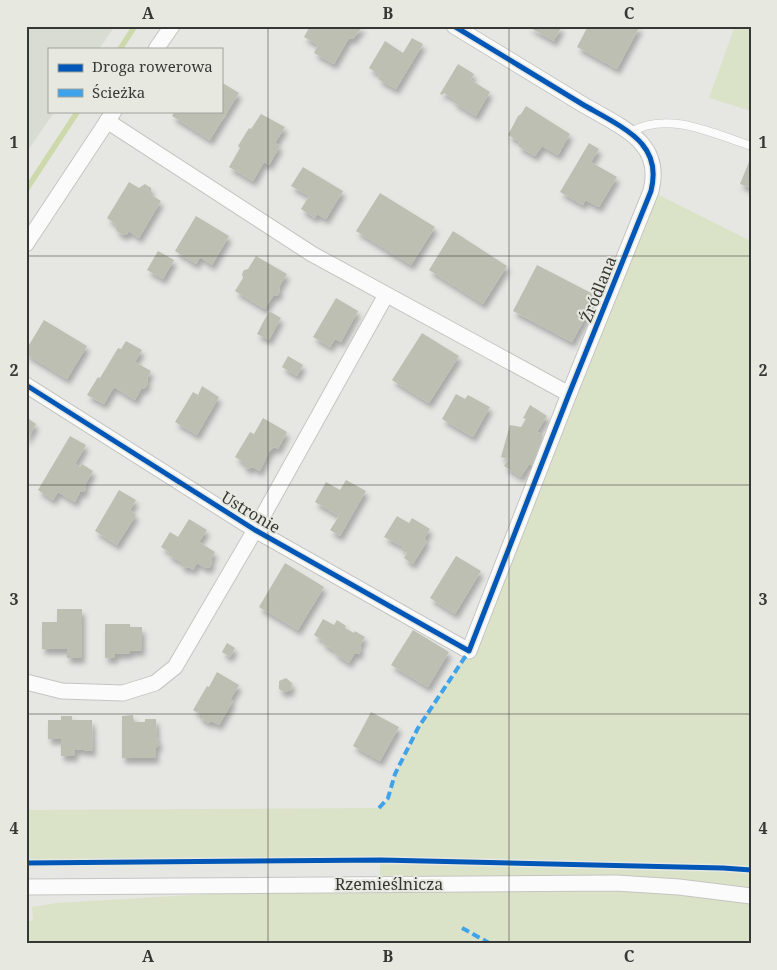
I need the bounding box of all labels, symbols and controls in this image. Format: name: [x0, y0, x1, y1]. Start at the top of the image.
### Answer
text: A: [142, 2, 155, 24]
text: B: [383, 2, 394, 24]
text: C: [624, 2, 635, 24]
legend: [48, 48, 222, 112]
text: Droga rowerowa: [92, 56, 213, 76]
text: Ścieżka: [92, 82, 145, 102]
text: 1: [9, 131, 19, 153]
text: 1: [758, 131, 768, 153]
street label: Źródlana: [575, 253, 621, 325]
text: 2: [9, 359, 19, 381]
text: 2: [758, 359, 768, 381]
street label: Ustronie: [217, 486, 285, 538]
text: 3: [9, 588, 19, 610]
text: 3: [758, 588, 768, 610]
text: 4: [9, 817, 19, 839]
text: 4: [758, 817, 768, 839]
street label: Rzemieślnicza: [335, 873, 443, 895]
text: A: [142, 945, 155, 967]
text: B: [383, 945, 394, 967]
text: C: [624, 945, 635, 967]

